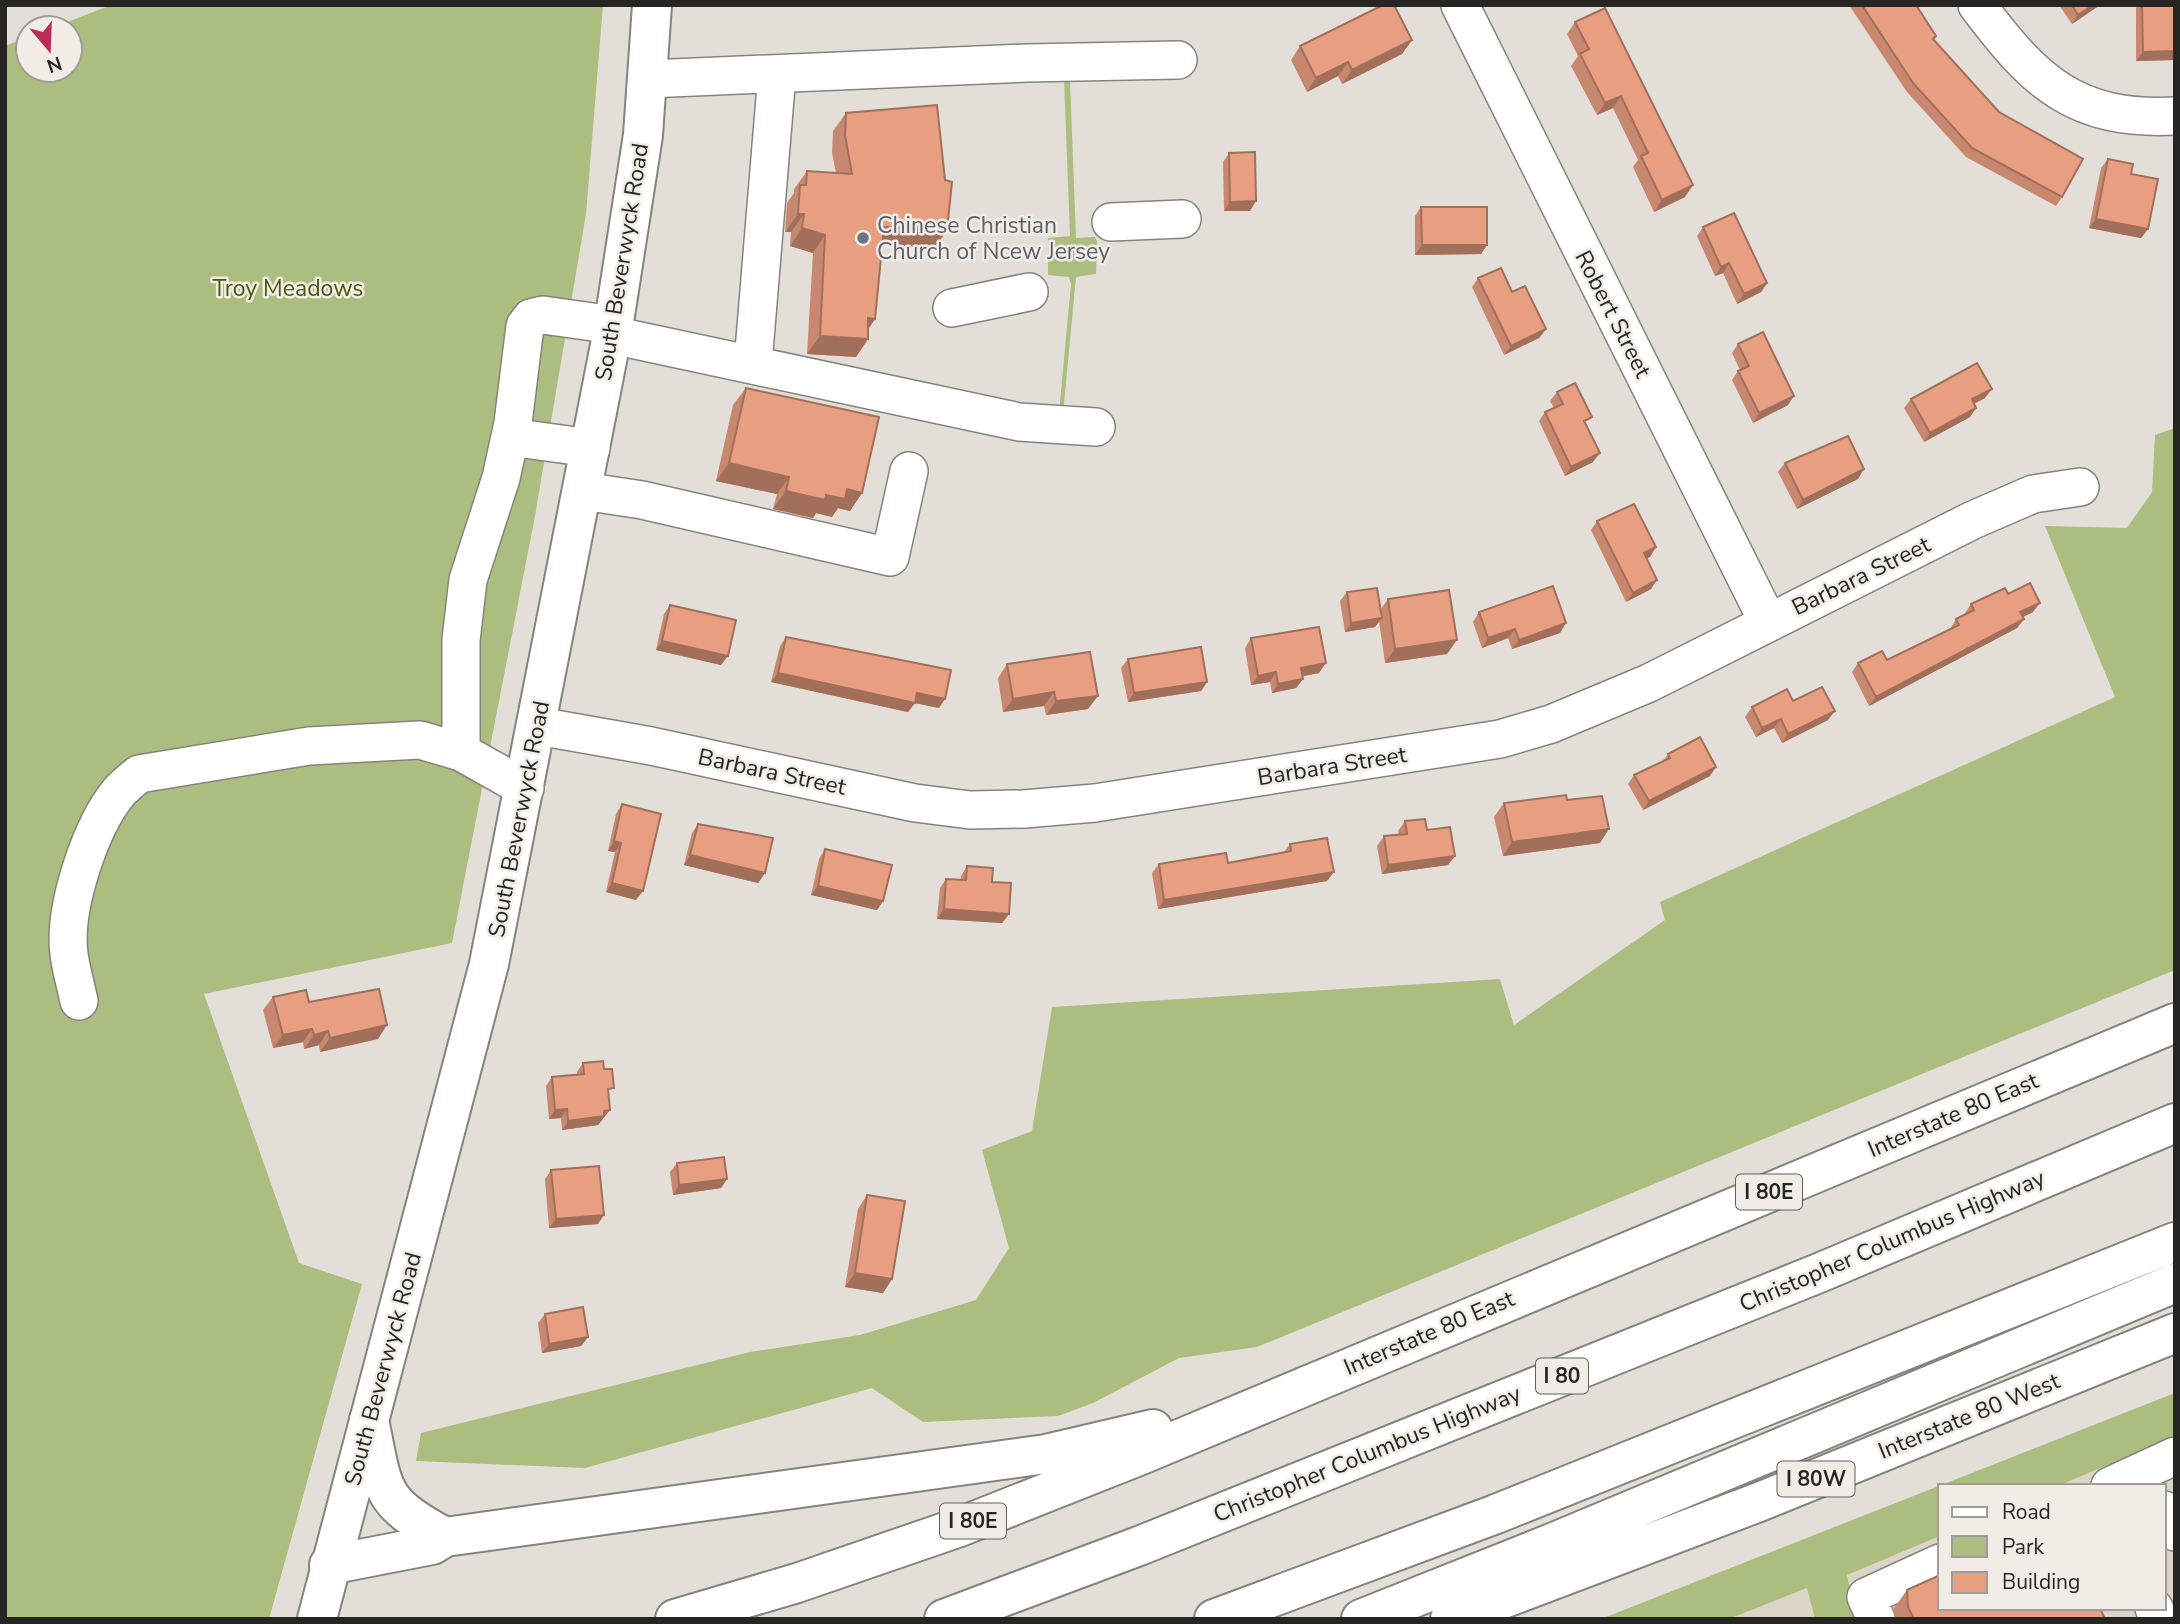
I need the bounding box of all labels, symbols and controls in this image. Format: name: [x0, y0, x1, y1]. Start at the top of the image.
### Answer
north arrow: [14, 14, 84, 84]
text: N: [43, 50, 65, 79]
street label: South Beverwyck Road: [588, 141, 656, 383]
place label: Chinese Christian Church of Ncew Jersey: [877, 210, 1110, 267]
marker: Chinese Christian Church of Ncew Jersey: [855, 230, 871, 246]
street label: Robert Street: [1568, 245, 1659, 384]
park label: Troy Meadows: [213, 273, 363, 304]
street label: Barbara Street: [1787, 529, 1936, 623]
street label: South Beverwyck Road: [481, 698, 557, 940]
street label: Barbara Street: [1255, 739, 1410, 793]
street label: Barbara Street: [695, 741, 850, 803]
street label: Interstate 80 East: [1863, 1065, 2044, 1165]
street label: Christopher Columbus Highway: [1734, 1162, 2050, 1320]
road number: I 80E: [1736, 1174, 1802, 1210]
street label: South Beverwyck Road: [337, 1249, 429, 1489]
street label: Interstate 80 East: [1339, 1283, 1520, 1383]
road number: I 80: [1536, 1358, 1588, 1394]
street label: Interstate 80 West: [1874, 1365, 2065, 1467]
street label: Christopher Columbus Highway: [1209, 1378, 1526, 1530]
road number: I 80W: [1778, 1462, 1854, 1496]
legend: [1938, 1484, 2166, 1610]
text: Road: [2002, 1498, 2051, 1526]
road number: I 80E: [940, 1504, 1006, 1538]
text: Park: [2002, 1533, 2044, 1561]
text: Building: [2002, 1568, 2080, 1596]

